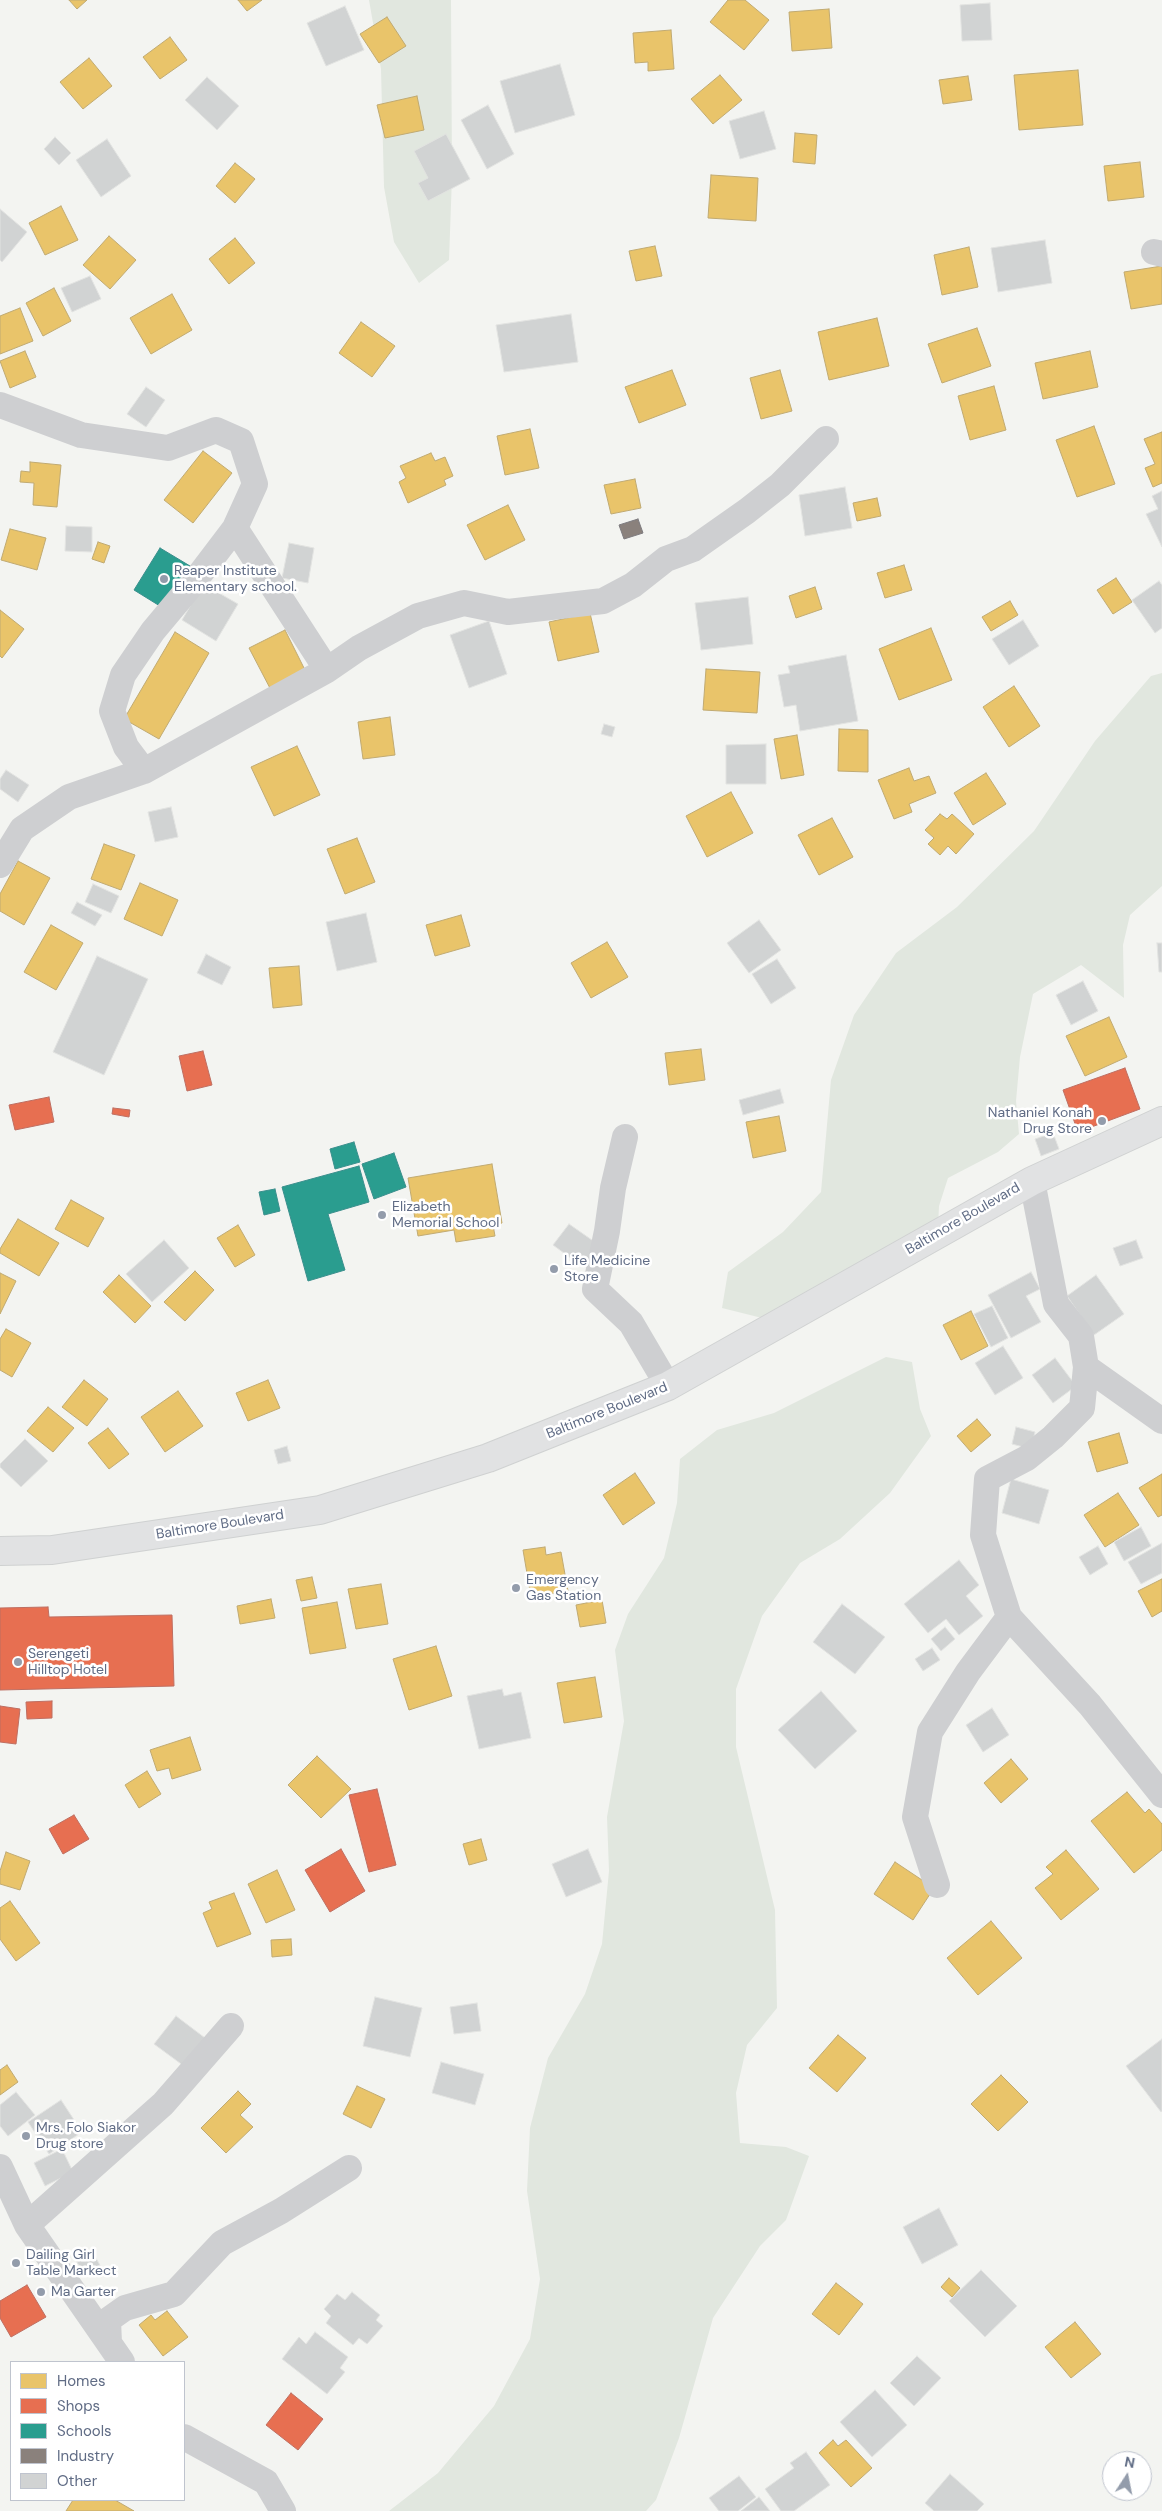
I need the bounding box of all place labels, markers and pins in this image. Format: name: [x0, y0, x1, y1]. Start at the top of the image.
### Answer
place label: Reaper Institute Elementary school.: [174, 563, 297, 596]
marker: Reaper Institute Elementary school.: [158, 573, 170, 585]
place label: Nathaniel Konah Drug Store: [988, 1105, 1092, 1138]
marker: Nathaniel Konah Drug Store: [1096, 1115, 1108, 1127]
place label: Elizabeth Memorial School: [392, 1199, 499, 1232]
marker: Elizabeth Memorial School: [376, 1209, 388, 1221]
place label: Life Medicine Store: [564, 1253, 650, 1285]
marker: Life Medicine Store: [548, 1263, 560, 1275]
place label: Emergency Gas Station: [526, 1572, 601, 1604]
marker: Emergency Gas Station: [510, 1582, 522, 1594]
place label: Serengeti Hilltop Hotel: [28, 1646, 107, 1678]
marker: Serengeti Hilltop Hotel: [12, 1656, 24, 1668]
place label: Mrs. Folo Siakor Drug store: [36, 2120, 136, 2152]
marker: Mrs. Folo Siakor Drug store: [20, 2130, 32, 2142]
place label: Dailing Girl Table Markect: [26, 2247, 116, 2280]
marker: Dailing Girl Table Markect: [10, 2257, 22, 2269]
place label: Ma Garter: [51, 2284, 116, 2300]
marker: Ma Garter: [35, 2286, 47, 2298]

